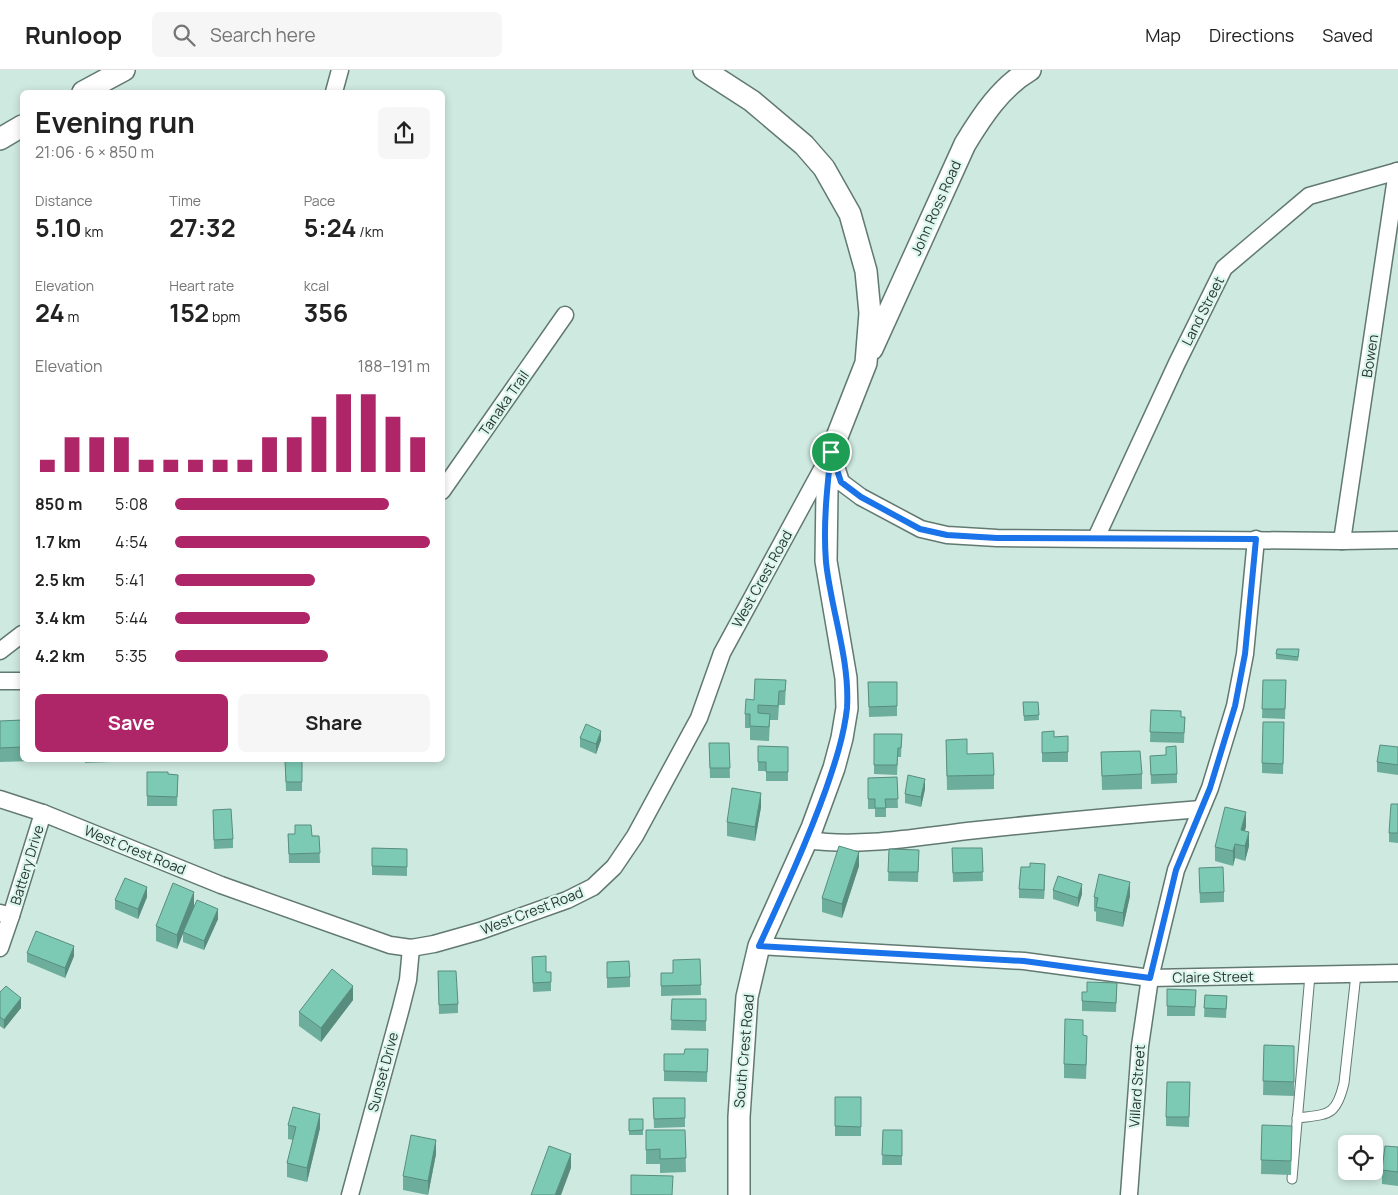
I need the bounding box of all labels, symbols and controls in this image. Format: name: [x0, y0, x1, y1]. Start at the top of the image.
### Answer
search box: [152, 12, 502, 57]
text: Runloop: [25, 18, 122, 51]
icon: search: [170, 21, 198, 49]
text: Search here: [210, 22, 316, 48]
text: Map: [1145, 23, 1181, 47]
text: Directions: [1209, 23, 1294, 47]
text: Saved: [1322, 23, 1373, 47]
text: Evening run: [35, 103, 195, 141]
button: share: [378, 107, 430, 159]
text: 21:06 · 6 × 850 m: [35, 141, 154, 163]
street label: John Ross Road: [906, 157, 965, 258]
text: Distance: [35, 191, 92, 210]
text: Time: [169, 191, 201, 210]
text: Pace: [304, 191, 335, 210]
text: 5.10: [35, 210, 82, 245]
text: 27:32: [169, 210, 236, 245]
text: 5:24: [304, 210, 356, 245]
text: km: [82, 222, 103, 241]
text: /km: [356, 222, 384, 241]
street label: Land Street: [1177, 273, 1228, 349]
text: Elevation: [35, 276, 94, 295]
text: Heart rate: [169, 276, 234, 295]
text: kcal: [304, 276, 329, 295]
text: 24: [35, 295, 65, 330]
text: 152: [169, 295, 209, 330]
text: 356: [304, 295, 348, 330]
text: m: [65, 307, 79, 326]
text: bpm: [209, 307, 240, 326]
street label: Bowen: [1357, 333, 1382, 379]
text: Elevation: [35, 355, 103, 377]
text: 188–191 m: [358, 355, 430, 377]
street label: Tanaka Trail: [474, 366, 533, 439]
pin: [810, 431, 852, 473]
icon: arrive: [817, 438, 845, 466]
text: 850 m: [35, 493, 82, 515]
text: 5:08: [115, 493, 148, 515]
street label: West Crest Road: [727, 527, 796, 631]
text: 1.7 km: [35, 531, 81, 553]
text: 4:54: [115, 531, 148, 553]
text: 2.5 km: [35, 569, 85, 591]
text: 5:41: [115, 569, 145, 591]
text: 3.4 km: [35, 607, 85, 629]
text: 5:44: [115, 607, 148, 629]
text: 4.2 km: [35, 645, 85, 667]
text: 5:35: [115, 645, 147, 667]
button: Save: [35, 694, 228, 752]
button: Share: [238, 694, 430, 752]
street label: West Crest Road: [81, 820, 189, 879]
street label: Battery Drive: [5, 822, 48, 907]
street label: West Crest Road: [478, 882, 586, 939]
street label: Claire Street: [1172, 966, 1254, 987]
street label: South Crest Road: [729, 993, 758, 1109]
street label: Sunset Drive: [363, 1030, 402, 1114]
street label: Villard Street: [1124, 1044, 1149, 1128]
map controls: [1338, 1135, 1383, 1180]
button: locate: [1338, 1135, 1383, 1180]

